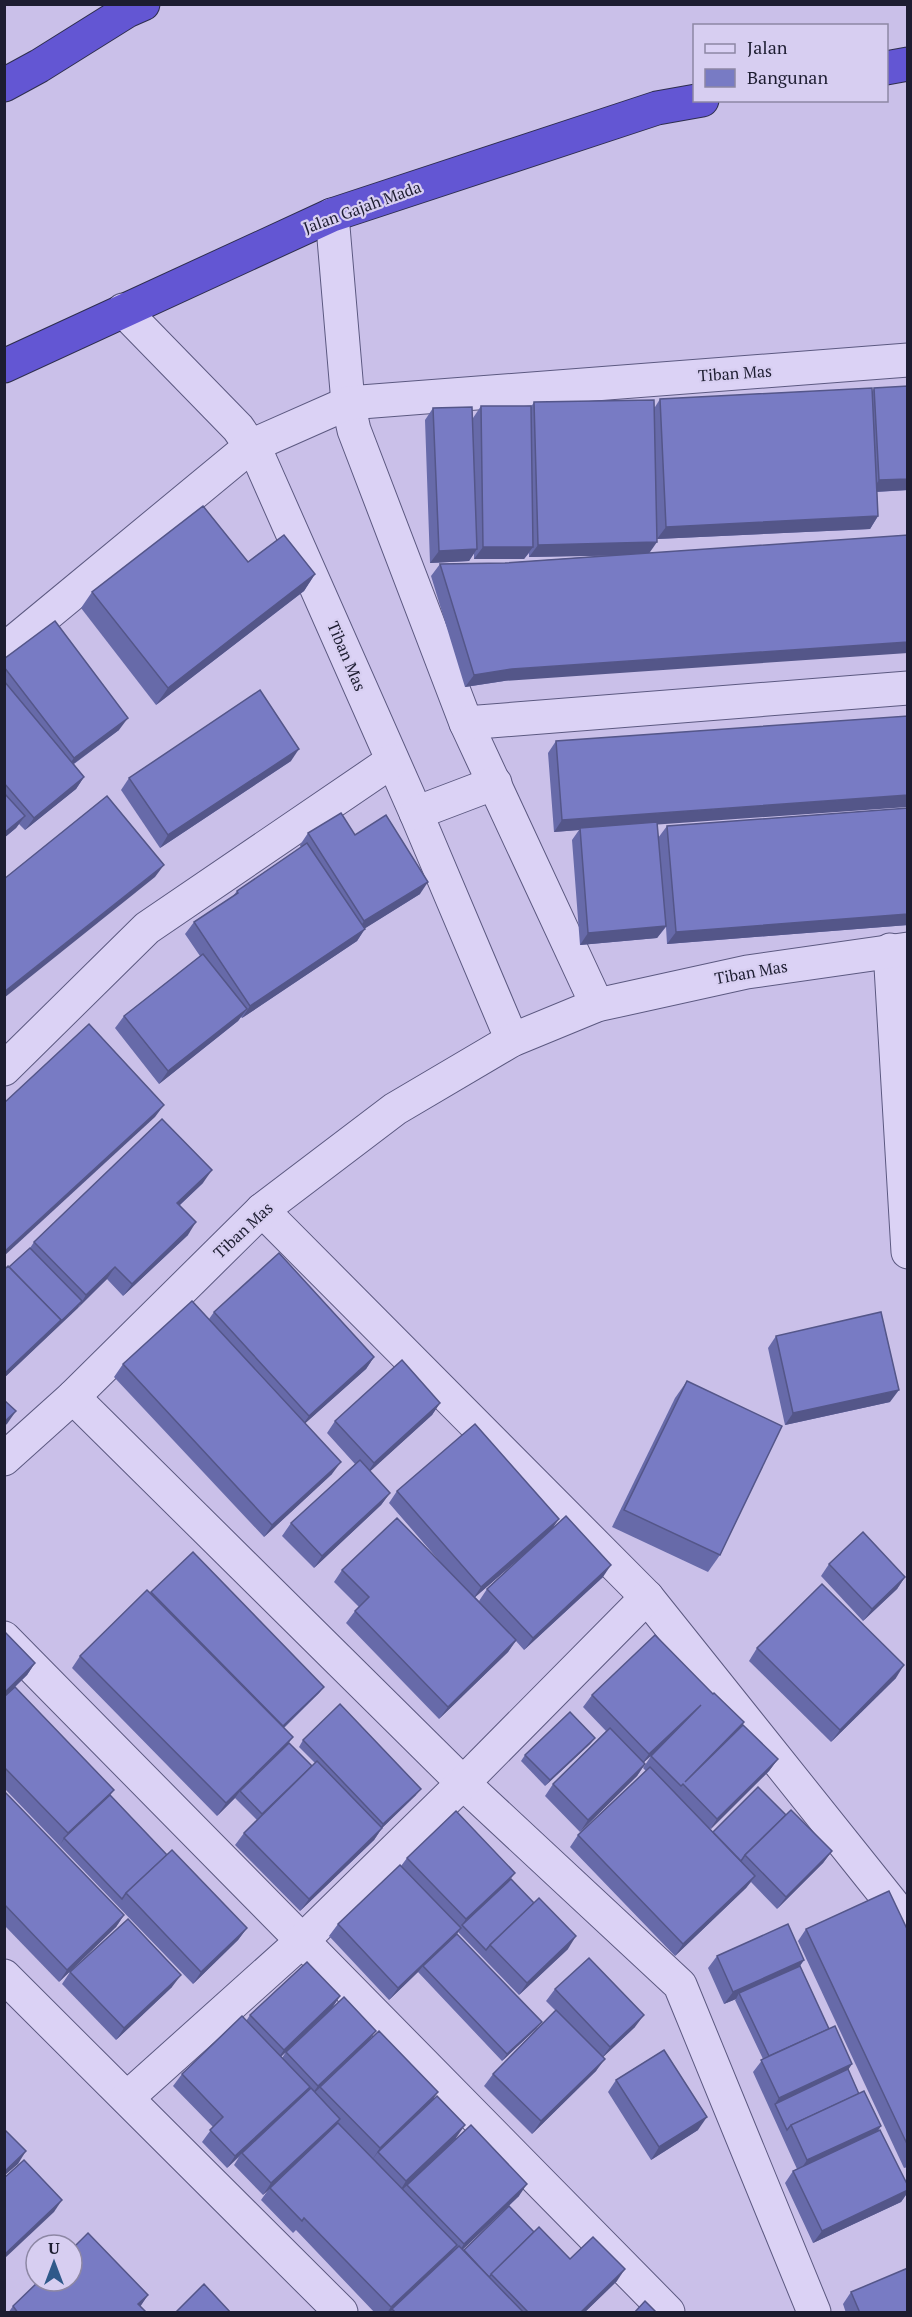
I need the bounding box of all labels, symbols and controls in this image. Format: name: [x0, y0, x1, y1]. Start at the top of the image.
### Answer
legend: [693, 24, 888, 102]
text: Jalan: [747, 35, 788, 59]
text: Bangunan: [747, 65, 828, 89]
street label: Jalan Gajah Mada: [300, 175, 424, 239]
street label: Tiban Mas: [697, 359, 773, 387]
street label: Tiban Mas: [322, 618, 372, 694]
street label: Tiban Mas: [713, 955, 789, 989]
street label: Tiban Mas: [209, 1197, 278, 1263]
north arrow: [24, 2233, 84, 2293]
text: U: [48, 2237, 60, 2259]

